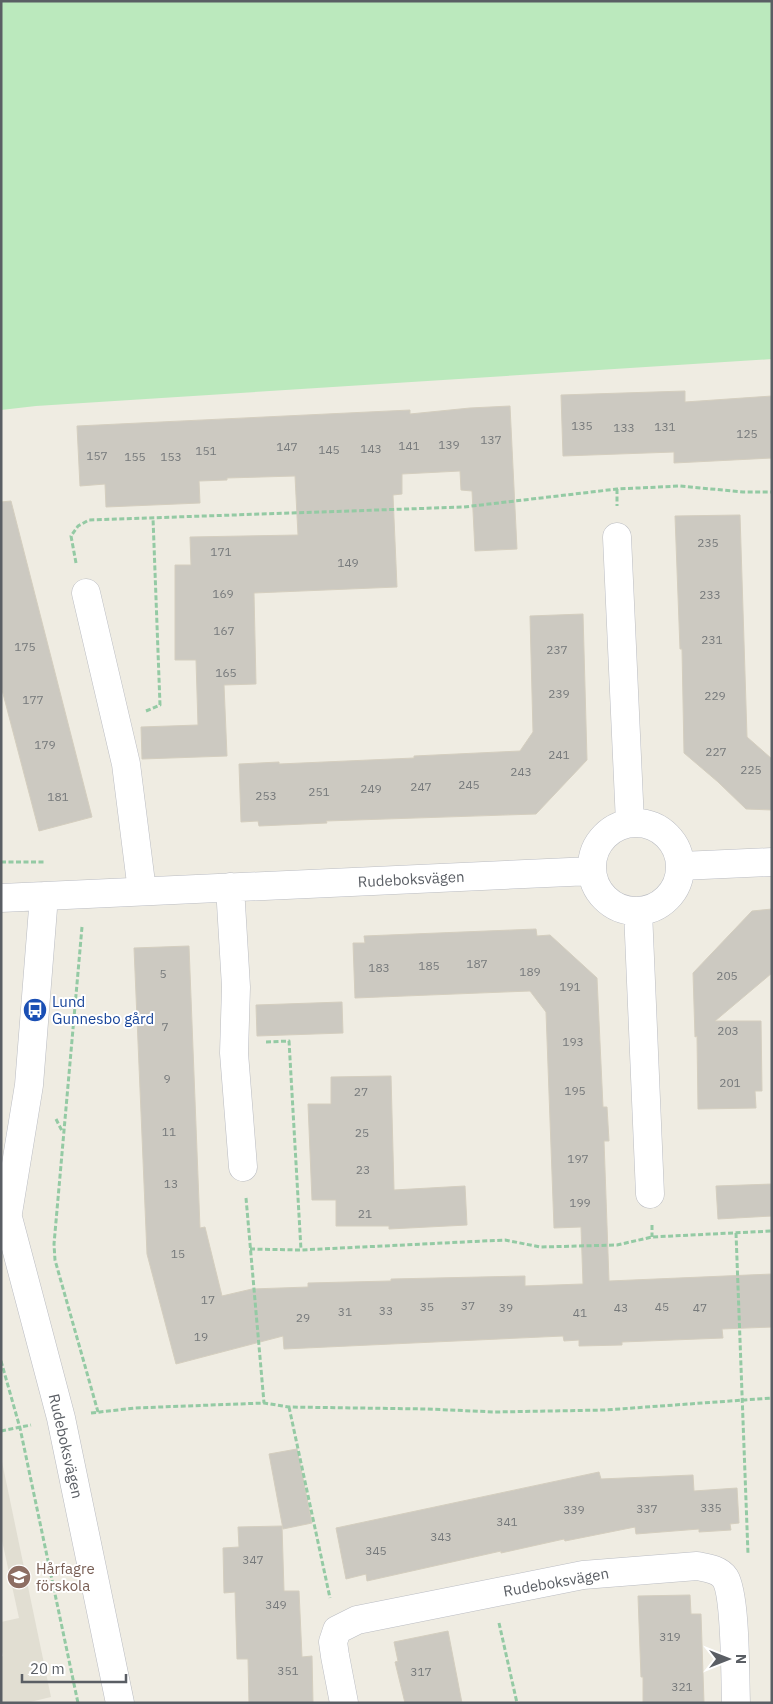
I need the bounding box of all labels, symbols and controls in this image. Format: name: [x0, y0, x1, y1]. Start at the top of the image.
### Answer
house number: 135: [571, 418, 593, 433]
house number: 131: [654, 419, 676, 434]
house number: 133: [613, 420, 635, 435]
house number: 125: [736, 426, 758, 441]
house number: 137: [480, 432, 502, 447]
house number: 139: [438, 437, 460, 452]
house number: 141: [398, 438, 420, 453]
house number: 147: [276, 439, 298, 454]
house number: 143: [360, 441, 382, 456]
house number: 145: [318, 442, 340, 457]
house number: 151: [195, 443, 217, 458]
house number: 157: [86, 448, 108, 463]
house number: 155: [124, 449, 146, 464]
house number: 153: [160, 449, 182, 464]
house number: 235: [697, 535, 719, 550]
house number: 171: [210, 544, 232, 559]
house number: 149: [337, 555, 359, 570]
house number: 169: [212, 586, 234, 601]
house number: 233: [699, 587, 721, 602]
house number: 167: [213, 623, 235, 638]
house number: 231: [701, 632, 723, 647]
house number: 175: [14, 639, 36, 654]
house number: 237: [546, 642, 568, 657]
house number: 165: [215, 665, 237, 680]
house number: 239: [548, 686, 570, 701]
house number: 229: [704, 688, 726, 703]
house number: 177: [22, 692, 44, 707]
house number: 179: [34, 737, 56, 752]
house number: 227: [705, 744, 727, 759]
house number: 241: [548, 747, 570, 762]
house number: 225: [740, 762, 762, 777]
house number: 243: [510, 764, 532, 779]
house number: 245: [458, 777, 480, 792]
house number: 247: [410, 779, 432, 794]
house number: 249: [360, 781, 382, 796]
house number: 251: [308, 784, 330, 799]
house number: 253: [255, 788, 277, 803]
house number: 181: [47, 789, 69, 804]
street label: Rudeboksvägen: [357, 867, 465, 891]
house number: 187: [466, 956, 488, 971]
house number: 185: [418, 958, 440, 973]
house number: 183: [368, 960, 390, 975]
house number: 189: [519, 964, 541, 979]
house number: 5: [159, 966, 167, 981]
house number: 205: [716, 968, 738, 983]
house number: 191: [559, 979, 581, 994]
place label: Lund Gunnesbo gård: [52, 992, 154, 1028]
bus stop icon: Lund Gunnesbo gård: [22, 997, 48, 1023]
house number: 7: [161, 1019, 169, 1034]
house number: 203: [717, 1023, 739, 1038]
house number: 193: [562, 1034, 584, 1049]
house number: 9: [163, 1071, 171, 1086]
house number: 201: [719, 1075, 741, 1090]
house number: 195: [564, 1083, 586, 1098]
house number: 27: [354, 1084, 368, 1099]
house number: 11: [162, 1124, 176, 1139]
house number: 25: [355, 1125, 369, 1140]
house number: 197: [567, 1151, 589, 1166]
house number: 23: [356, 1162, 370, 1177]
house number: 13: [164, 1176, 178, 1191]
house number: 199: [569, 1195, 591, 1210]
house number: 21: [358, 1206, 372, 1221]
house number: 15: [171, 1246, 185, 1261]
house number: 17: [201, 1292, 215, 1307]
house number: 37: [461, 1298, 475, 1313]
house number: 35: [420, 1299, 434, 1314]
house number: 45: [655, 1299, 669, 1314]
house number: 39: [499, 1300, 513, 1315]
house number: 43: [614, 1300, 628, 1315]
house number: 47: [693, 1300, 707, 1315]
house number: 33: [379, 1303, 393, 1318]
house number: 31: [338, 1304, 352, 1319]
house number: 41: [573, 1305, 587, 1320]
house number: 29: [296, 1310, 310, 1325]
house number: 19: [194, 1329, 208, 1344]
street label: Rudeboksvägen: [45, 1392, 87, 1500]
house number: 335: [700, 1500, 722, 1515]
house number: 337: [636, 1501, 658, 1516]
house number: 339: [563, 1502, 585, 1517]
house number: 341: [496, 1514, 518, 1529]
house number: 343: [430, 1529, 452, 1544]
house number: 345: [365, 1543, 387, 1558]
house number: 347: [242, 1552, 264, 1567]
place label: Hårfagre förskola: [36, 1559, 95, 1595]
street label: Rudeboksvägen: [502, 1563, 610, 1601]
school or university icon: Hårfagre förskola: [6, 1564, 32, 1590]
house number: 349: [265, 1597, 287, 1612]
house number: 319: [659, 1629, 681, 1644]
north arrow: [703, 1634, 753, 1684]
scale bar: [22, 1652, 126, 1684]
text: N: [732, 1654, 750, 1664]
text: 20 m: [30, 1659, 65, 1678]
house number: 351: [277, 1663, 299, 1678]
house number: 317: [410, 1664, 432, 1679]
house number: 321: [671, 1679, 693, 1694]

